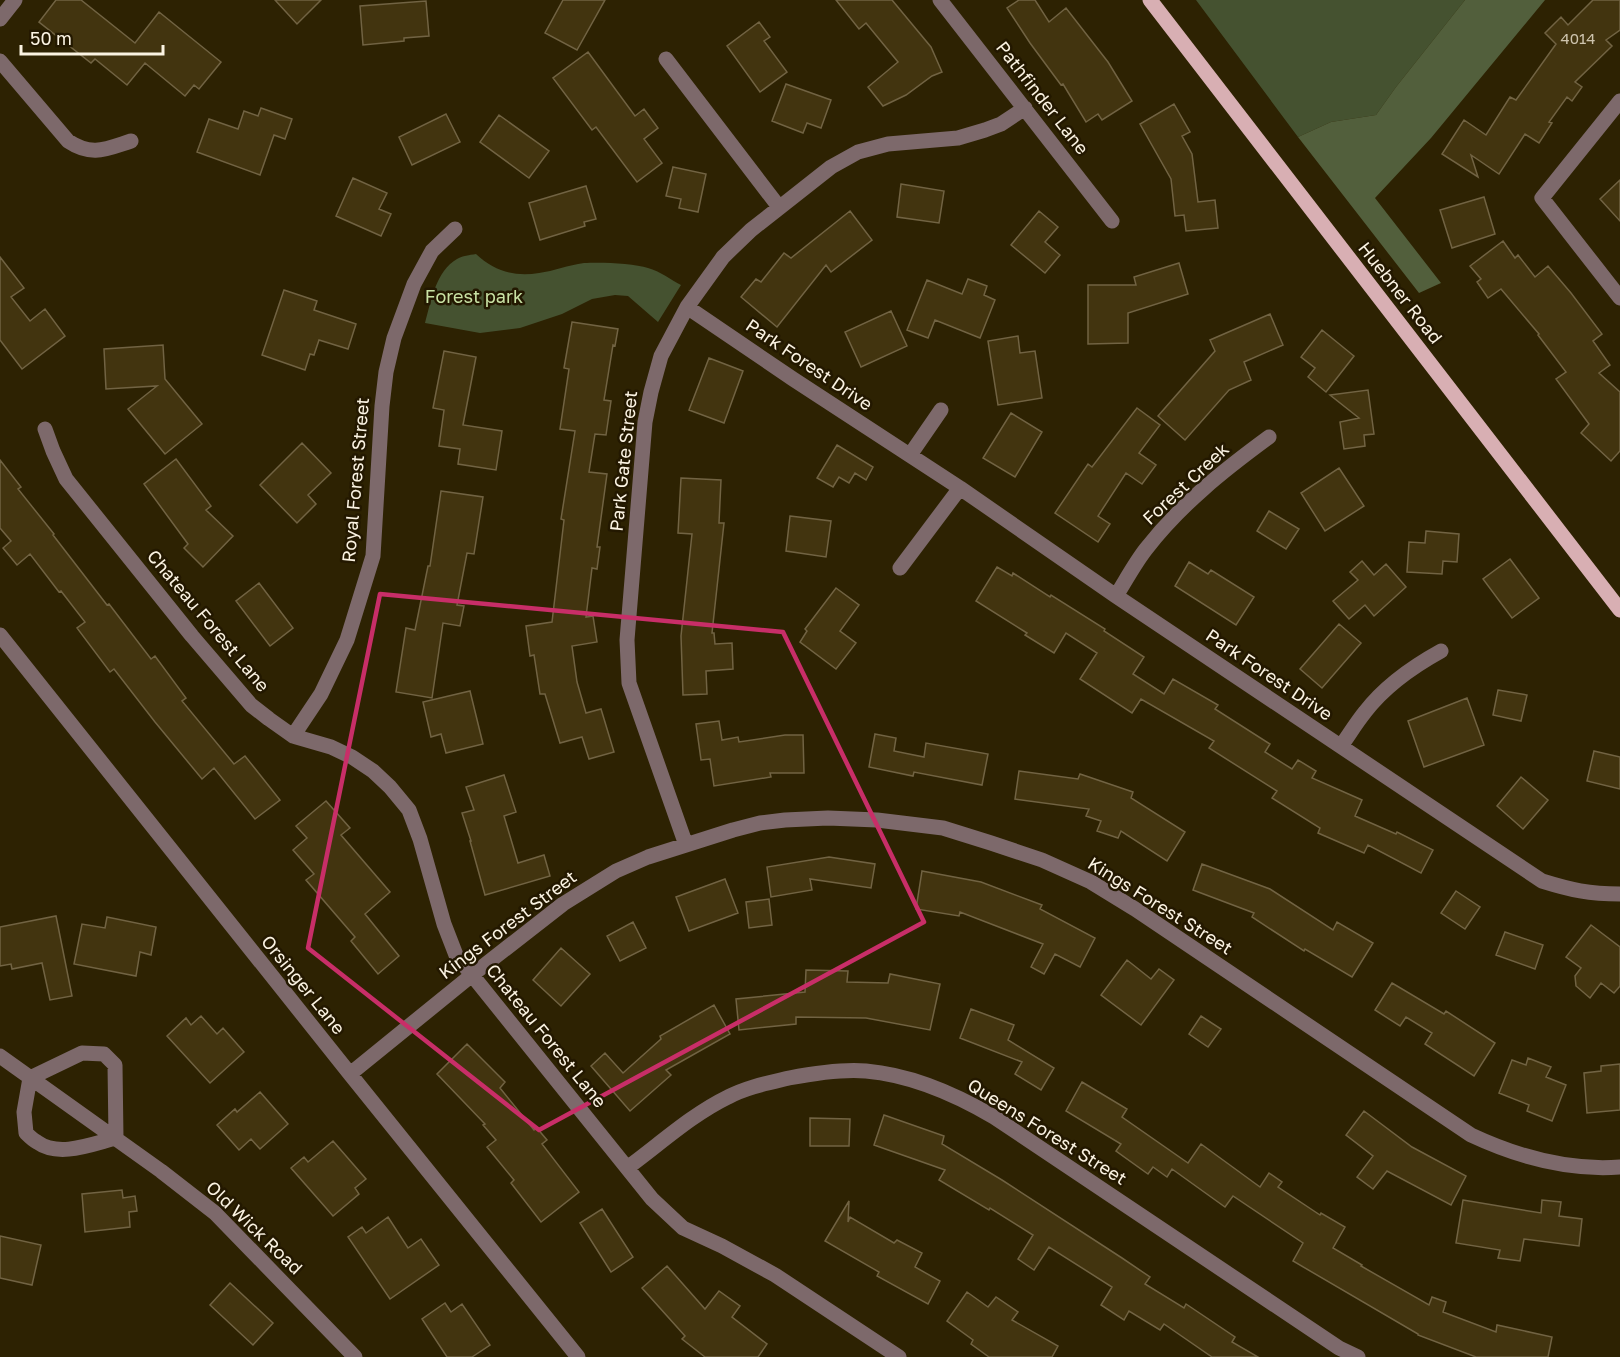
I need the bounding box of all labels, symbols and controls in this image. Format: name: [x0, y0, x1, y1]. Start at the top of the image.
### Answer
scale bar: [21, 18, 164, 56]
text: 50 m: [30, 27, 72, 49]
house number: 4014: [1561, 29, 1595, 47]
street label: Pathfinder Lane: [992, 36, 1094, 158]
street label: Huebner Road: [1354, 237, 1447, 348]
park label: Forest park: [425, 285, 523, 307]
street label: Park Forest Drive: [742, 314, 877, 415]
street label: Park Gate Street: [605, 389, 641, 532]
street label: Royal Forest Street: [337, 396, 373, 563]
street label: Forest Creek: [1138, 438, 1233, 529]
street label: Chateau Forest Lane: [143, 545, 275, 696]
street label: Park Forest Drive: [1202, 624, 1337, 725]
street label: Kings Forest Street: [1084, 852, 1237, 959]
street label: Kings Forest Street: [434, 865, 581, 983]
street label: Orsinger Lane: [257, 930, 350, 1038]
street label: Chateau Forest Lane: [482, 959, 611, 1112]
street label: Queens Forest Street: [964, 1073, 1131, 1189]
street label: Old Wick Road: [202, 1176, 307, 1279]

